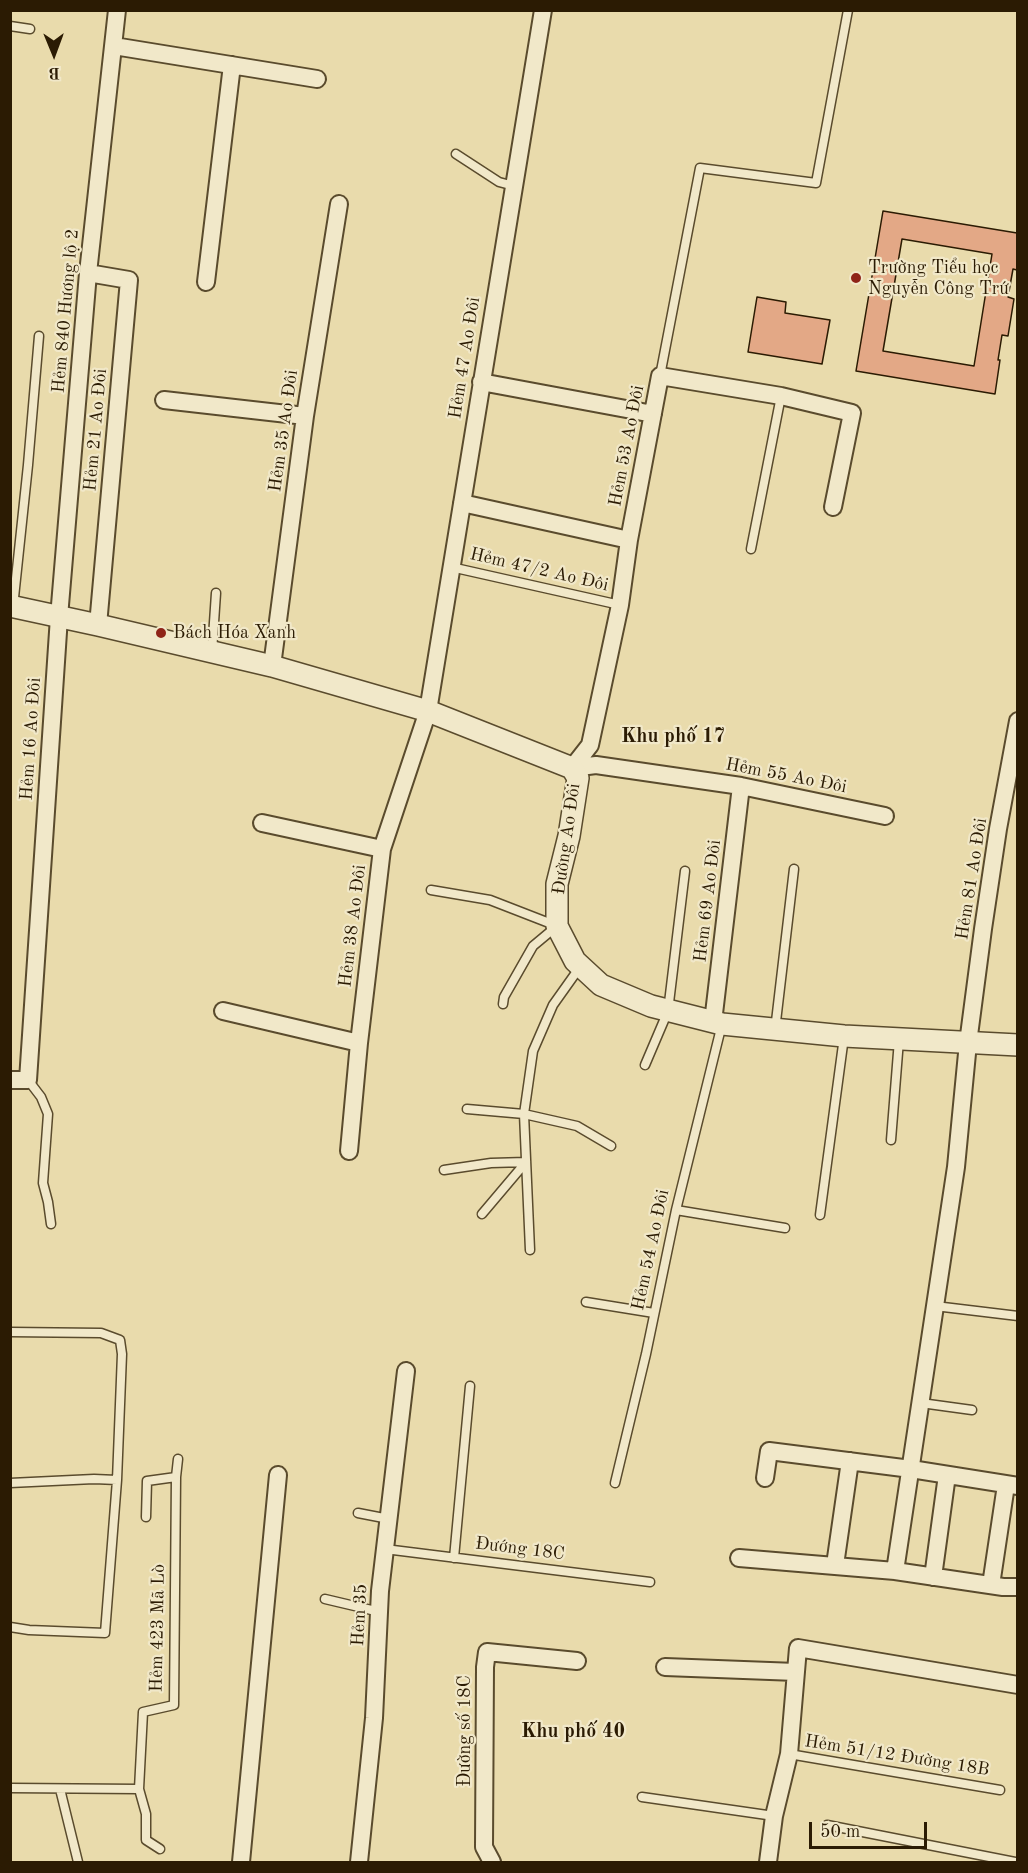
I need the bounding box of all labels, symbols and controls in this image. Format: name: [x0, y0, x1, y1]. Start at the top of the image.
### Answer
north arrow: [24, 24, 84, 84]
text: B: [48, 64, 60, 80]
street label: Hẻm 840 Hương lộ 2: [48, 228, 84, 394]
place label: Trường Tiểu học Nguyễn Công Trứ: [868, 257, 1009, 300]
marker: Trường Tiểu học Nguyễn Công Trứ: [849, 271, 863, 285]
street label: Hẻm 47 Ao Đôi: [445, 296, 485, 420]
street label: Hẻm 21 Ao Đôi: [80, 368, 112, 492]
street label: Hẻm 35 Ao Đôi: [265, 369, 303, 493]
street label: Hẻm 53 Ao Đôi: [605, 384, 649, 508]
street label: Hẻm 47/2 Ao Đôi: [468, 544, 610, 596]
place label: Bách Hóa Xanh: [173, 622, 296, 644]
marker: Bách Hóa Xanh: [154, 626, 168, 640]
street label: Hẻm 16 Ao Đôi: [16, 677, 46, 801]
district label: Khu phố 17: [621, 725, 725, 749]
street label: Hẻm 55 Ao Đôi: [724, 754, 848, 798]
street label: Đường Ao Đôi: [548, 782, 586, 896]
street label: Hẻm 81 Ao Đôi: [952, 817, 992, 941]
street label: Hẻm 69 Ao Đôi: [690, 839, 726, 963]
street label: Hẻm 38 Ao Đôi: [335, 864, 371, 988]
street label: Hẻm 54 Ao Đôi: [628, 1188, 674, 1312]
street label: Đướng 18C: [474, 1533, 566, 1565]
street label: Hẻm 423 Mã Lò: [146, 1564, 170, 1692]
street label: Hẻm 35: [348, 1583, 372, 1647]
street label: Đường số 18C: [454, 1675, 476, 1787]
district label: Khu phố 40: [521, 1720, 625, 1744]
street label: Hẻm 51/12 Đường 18B: [803, 1731, 991, 1781]
scale bar: [812, 1810, 930, 1848]
text: 50 m: [820, 1823, 860, 1841]

